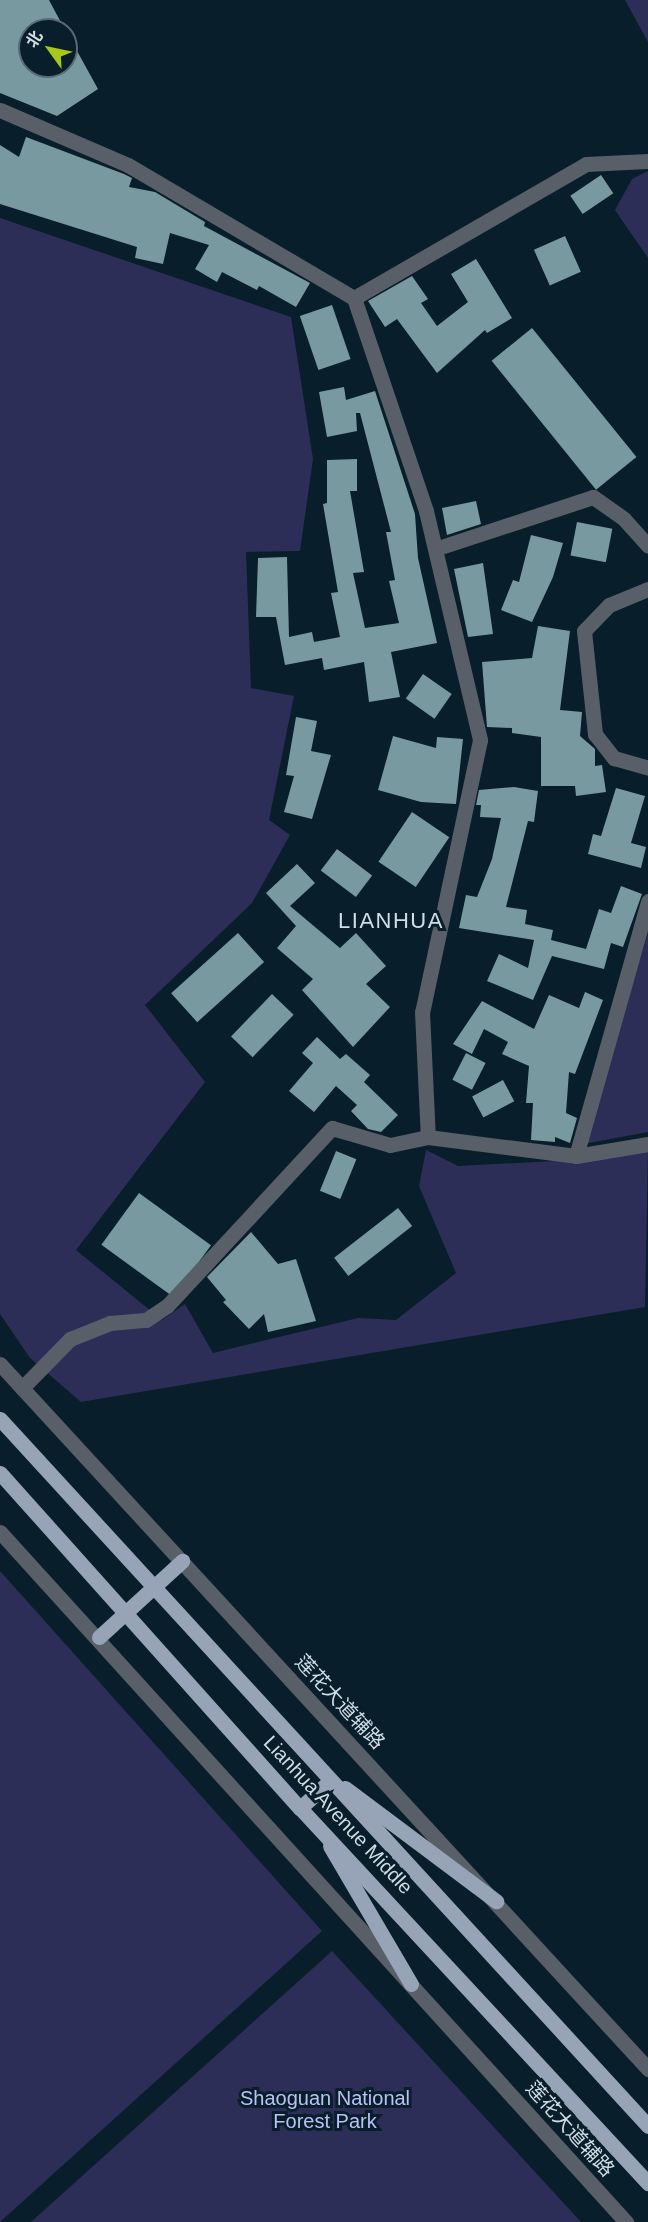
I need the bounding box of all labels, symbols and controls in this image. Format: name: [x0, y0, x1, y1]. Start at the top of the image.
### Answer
north arrow: [18, 18, 78, 78]
text: 北: [23, 28, 46, 50]
district label: LIANHUA: [338, 908, 444, 934]
street label: 莲花大道辅路: [290, 1650, 390, 1754]
street label: Lianhua Avenue Middle: [258, 1731, 418, 1899]
street label: 莲花大道辅路: [521, 2076, 619, 2182]
park label: Shaoguan National Forest Park: [240, 2086, 410, 2133]

